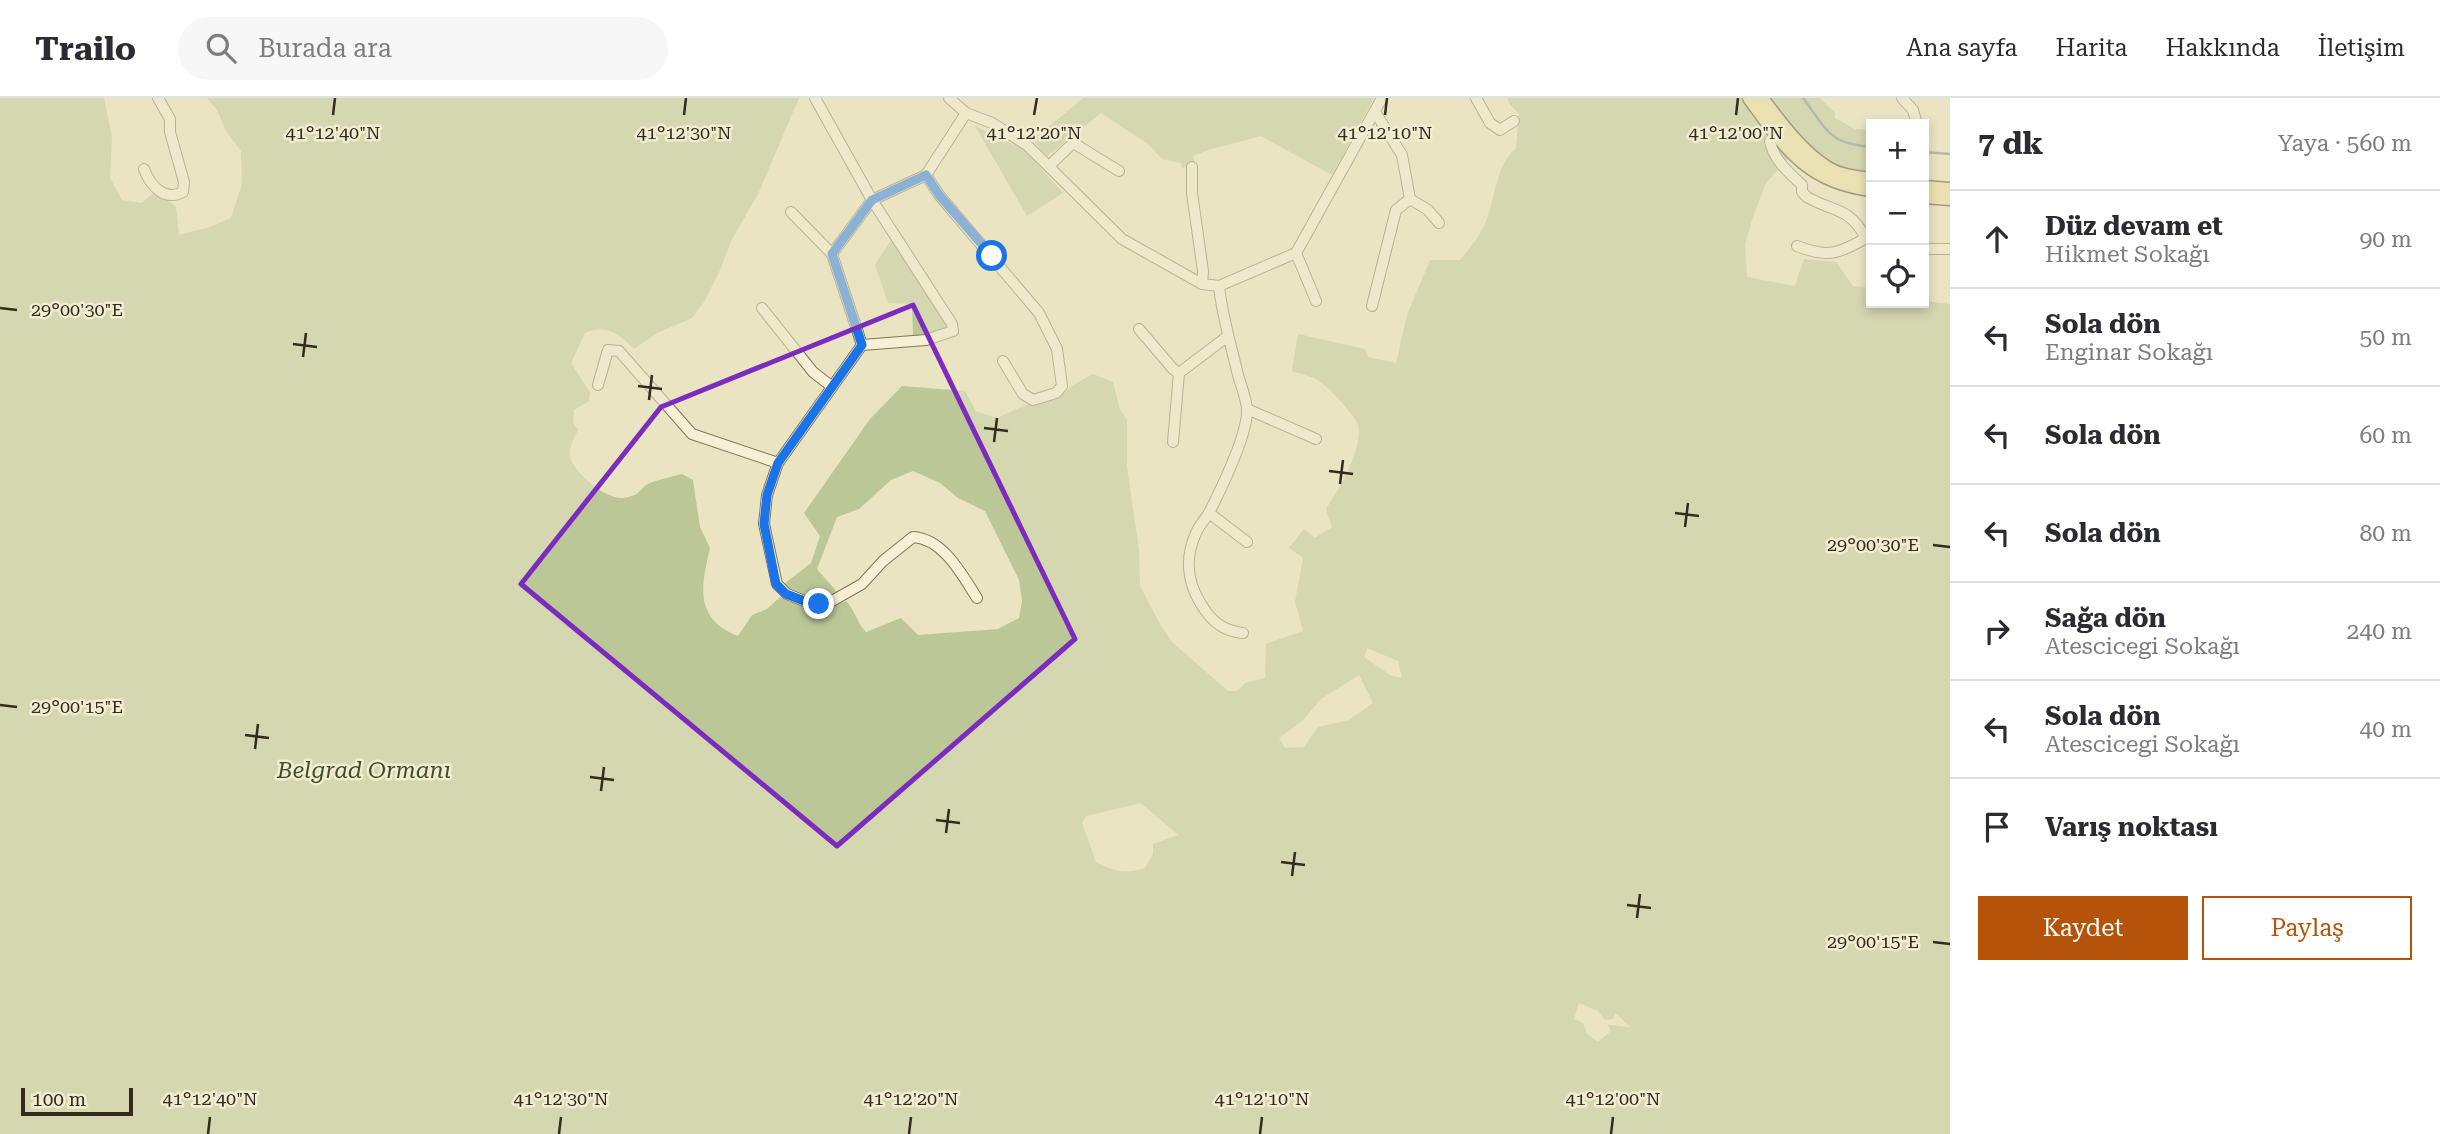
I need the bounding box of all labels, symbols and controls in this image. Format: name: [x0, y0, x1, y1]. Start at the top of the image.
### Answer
search box: [178, 17, 668, 80]
text: Trailo: [35, 29, 136, 68]
icon: search: [202, 29, 240, 67]
text: Burada ara: [258, 33, 392, 63]
text: Ana sayfa: [1906, 34, 2017, 62]
text: Harita: [2055, 34, 2128, 62]
text: Hakkında: [2166, 34, 2280, 62]
text: İletişim: [2318, 34, 2405, 62]
map controls: [1866, 119, 1929, 308]
button: +: [1866, 119, 1929, 182]
text: 41°12'40"N: [286, 122, 380, 143]
text: 41°12'30"N: [637, 122, 731, 143]
text: 41°12'20"N: [987, 122, 1081, 143]
text: 41°12'10"N: [1338, 122, 1432, 143]
text: 41°12'00"N: [1689, 122, 1783, 143]
text: 7 dk: [1978, 126, 2043, 161]
text: Yaya · 560 m: [2278, 130, 2412, 157]
button: −: [1866, 182, 1929, 245]
text: Düz devam et: [2045, 211, 2223, 241]
icon: ahead: [1978, 220, 2016, 258]
text: 90 m: [2359, 226, 2412, 253]
route start: [976, 240, 1007, 271]
text: Hikmet Sokağı: [2045, 241, 2210, 268]
button: locate: [1866, 245, 1929, 308]
text: 29°00'30"E: [31, 299, 123, 320]
text: Sola dön: [2045, 309, 2161, 339]
icon: left: [1978, 318, 2016, 356]
text: 50 m: [2359, 324, 2412, 351]
text: Enginar Sokağı: [2045, 339, 2213, 366]
icon: left: [1978, 416, 2016, 454]
text: Sola dön: [2045, 420, 2161, 450]
text: 60 m: [2359, 422, 2412, 449]
icon: left: [1978, 514, 2016, 552]
text: Sola dön: [2045, 518, 2161, 548]
text: 80 m: [2359, 520, 2412, 547]
text: 29°00'30"E: [1827, 534, 1919, 555]
route end: [803, 588, 834, 619]
text: Sağa dön: [2045, 603, 2166, 633]
icon: right: [1978, 612, 2016, 650]
text: 240 m: [2347, 618, 2412, 645]
text: Atescicegi Sokağı: [2045, 633, 2240, 660]
text: 29°00'15"E: [31, 696, 123, 717]
text: Sola dön: [2045, 701, 2161, 731]
icon: left: [1978, 710, 2016, 748]
text: 40 m: [2359, 716, 2412, 743]
text: Atescicegi Sokağı: [2045, 731, 2240, 758]
park label: Belgrad Ormanı: [276, 757, 451, 784]
icon: arrive: [1978, 808, 2016, 846]
text: Varış noktası: [2045, 812, 2218, 842]
button: Kaydet: [1978, 896, 2188, 960]
button: Paylaş: [2202, 896, 2412, 960]
text: 29°00'15"E: [1827, 931, 1919, 952]
scale bar: [21, 1085, 133, 1117]
text: 100 m: [32, 1088, 86, 1111]
text: 41°12'40"N: [163, 1088, 257, 1109]
text: 41°12'30"N: [514, 1088, 608, 1109]
text: 41°12'20"N: [864, 1088, 958, 1109]
text: 41°12'10"N: [1215, 1088, 1309, 1109]
text: 41°12'00"N: [1566, 1088, 1660, 1109]

